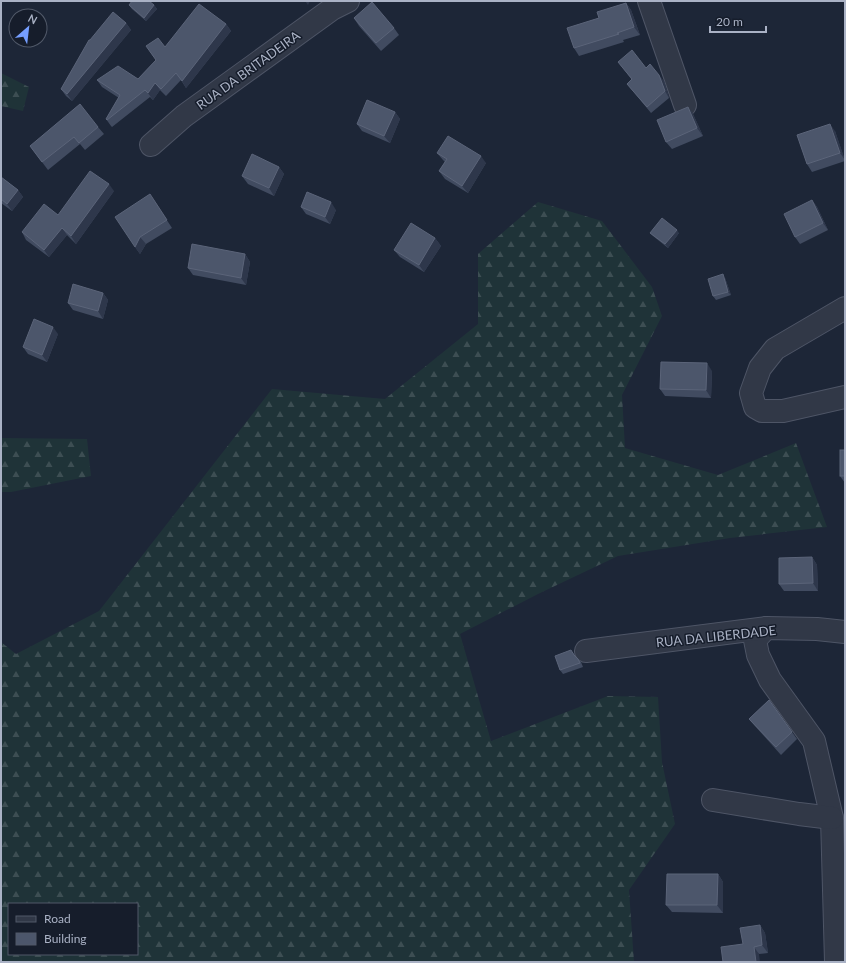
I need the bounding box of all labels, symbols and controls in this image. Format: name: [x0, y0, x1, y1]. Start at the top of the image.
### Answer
north arrow: [8, 8, 48, 48]
scale bar: [710, 8, 766, 34]
text: N: [26, 11, 40, 26]
text: 20 m: [716, 14, 743, 29]
street label: RUA DA BRITADEIRA: [193, 27, 303, 113]
street label: RUA DA LIBERDADE: [655, 622, 777, 650]
legend: [8, 903, 138, 955]
text: Road: [44, 911, 71, 926]
text: Building: [44, 931, 87, 946]

